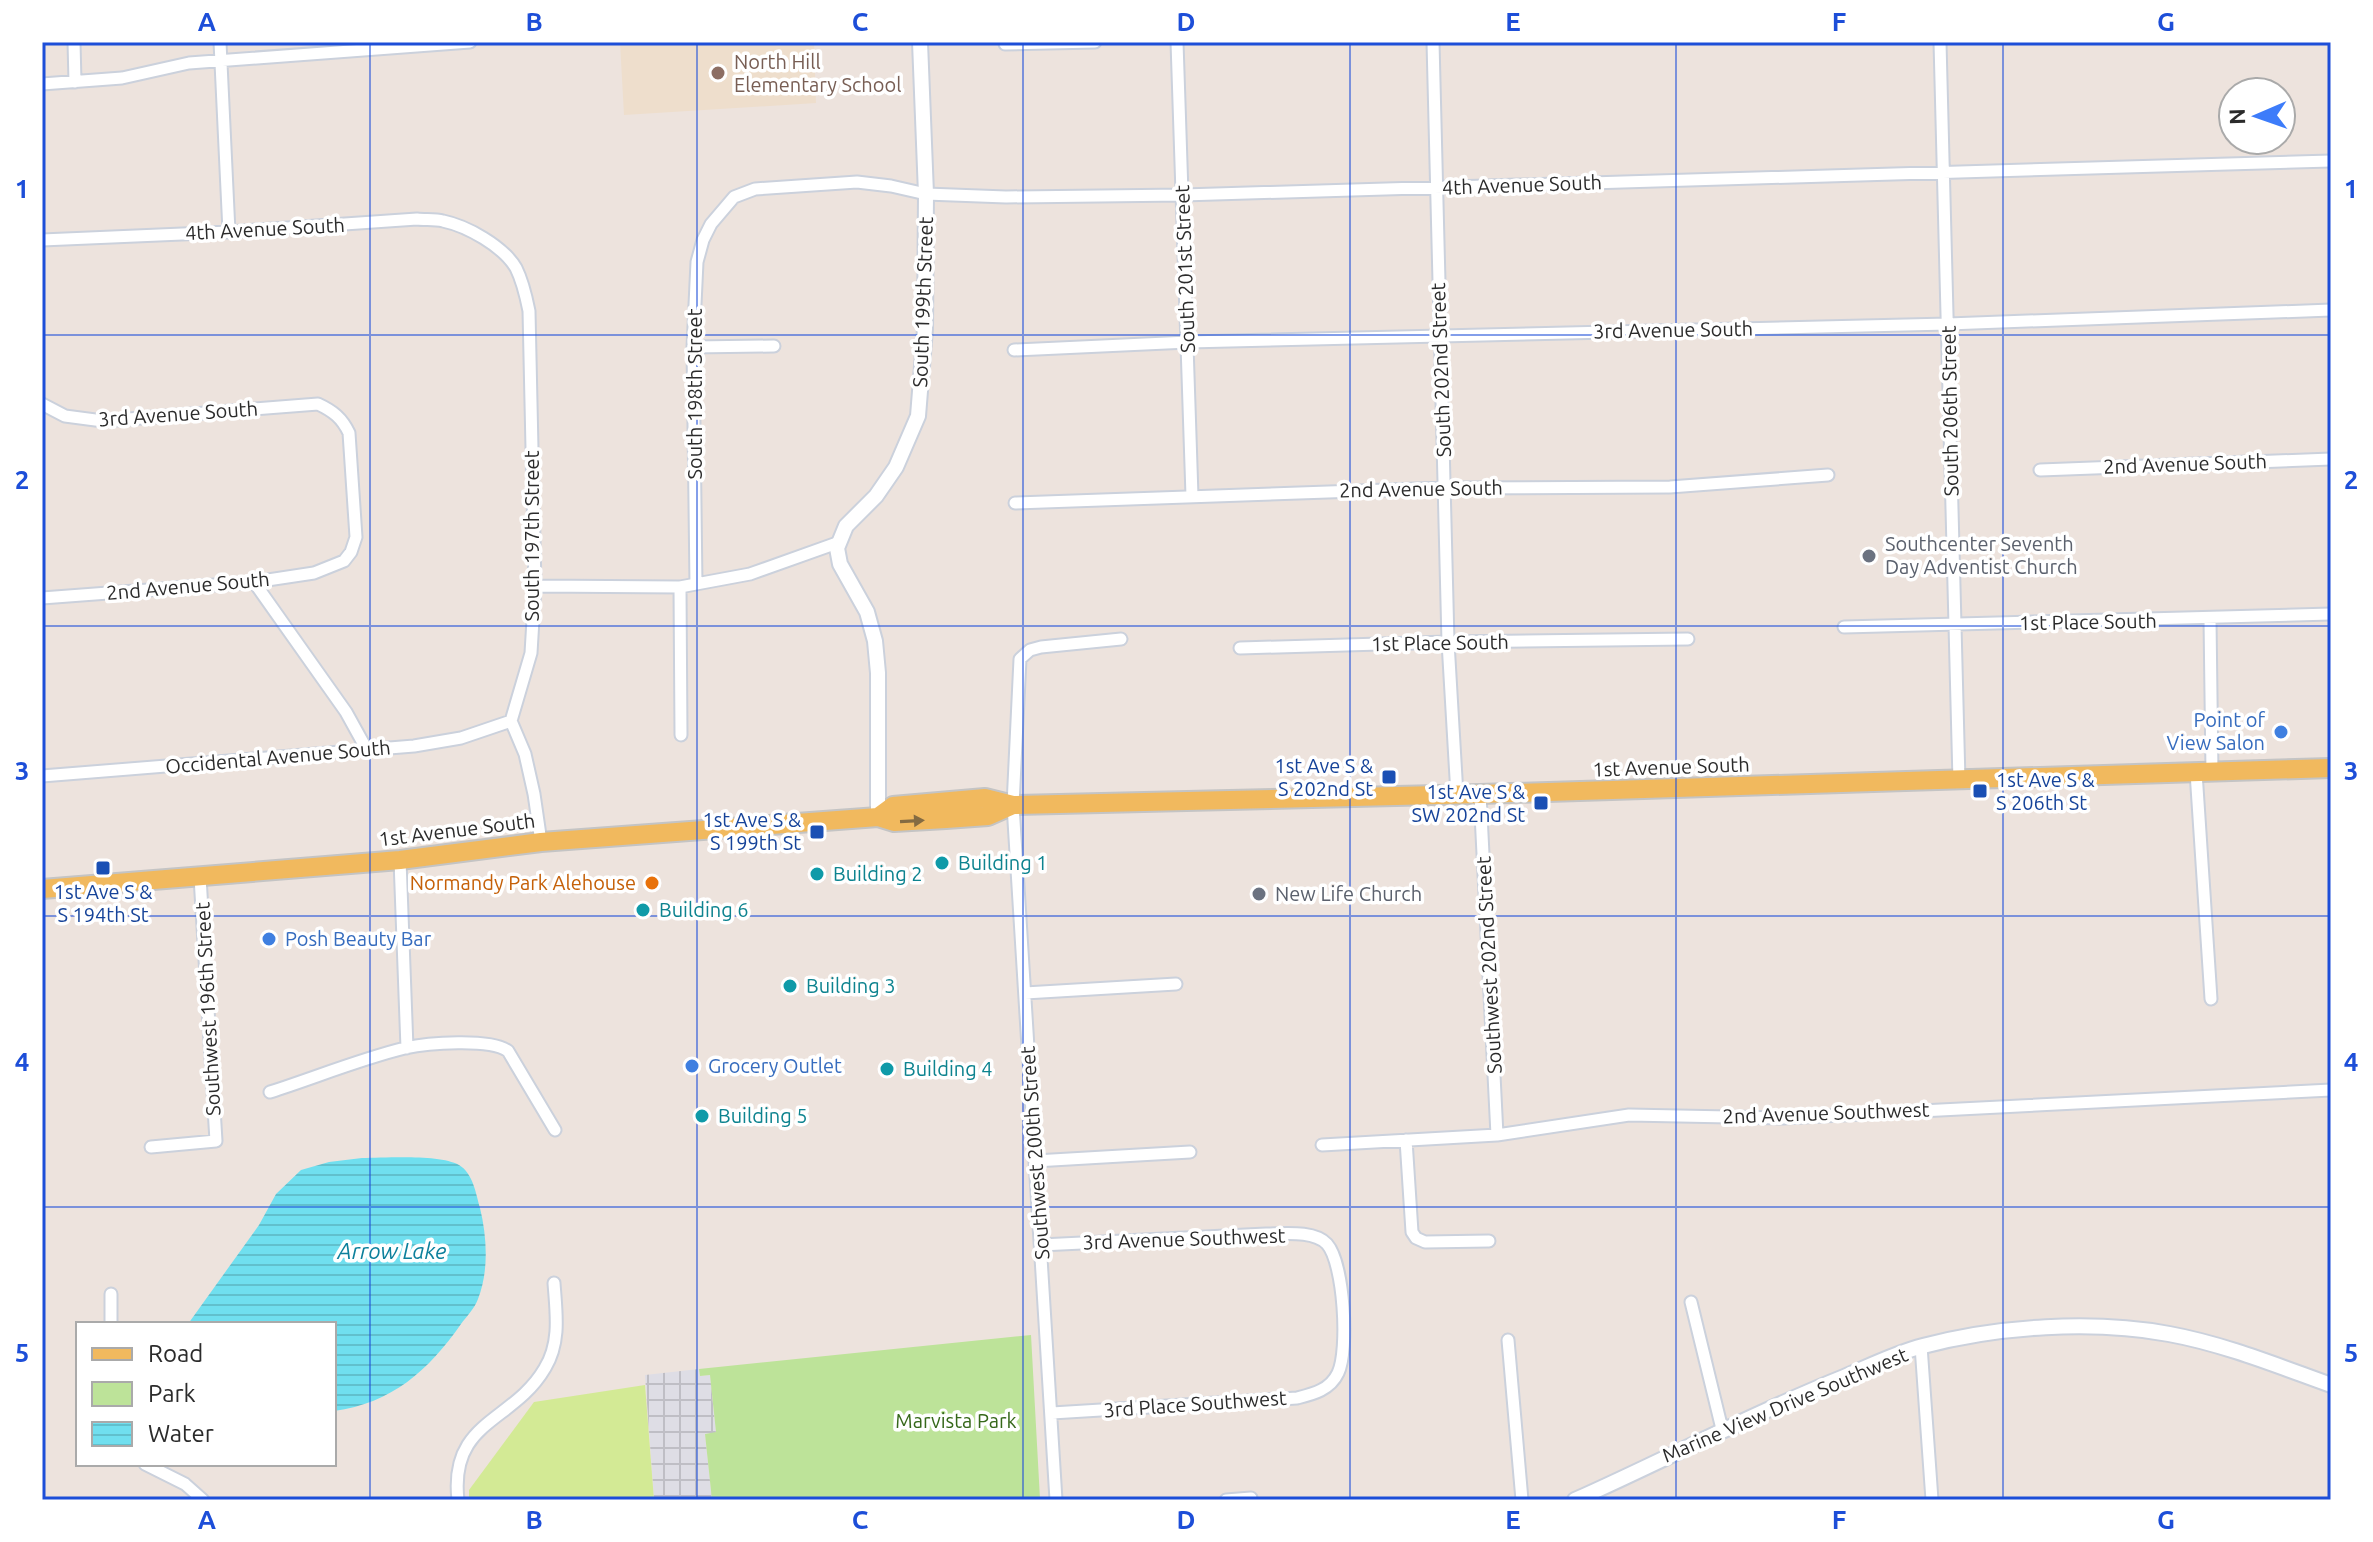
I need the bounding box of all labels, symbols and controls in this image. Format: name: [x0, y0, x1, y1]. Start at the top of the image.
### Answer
text: A: [198, 7, 217, 36]
text: B: [525, 7, 543, 36]
text: C: [852, 7, 869, 36]
text: D: [1177, 7, 1195, 36]
text: E: [1505, 7, 1521, 36]
text: F: [1832, 7, 1846, 36]
text: G: [2157, 7, 2175, 36]
place label: North Hill Elementary School: [734, 50, 901, 96]
marker: North Hill Elementary School: [709, 64, 727, 82]
north arrow: [2217, 76, 2297, 156]
text: N: [2224, 108, 2249, 125]
street label: 4th Avenue South: [1442, 170, 1602, 199]
text: 1: [15, 174, 29, 203]
text: 1: [2344, 174, 2358, 203]
street label: South 201st Street: [1170, 184, 1199, 354]
street label: 4th Avenue South: [184, 213, 345, 244]
street label: South 199th Street: [908, 216, 937, 388]
street label: South 202nd Street: [1426, 282, 1455, 458]
street label: South 198th Street: [683, 308, 706, 480]
street label: 3rd Avenue South: [1593, 317, 1753, 342]
street label: South 206th Street: [1937, 325, 1962, 497]
street label: 3rd Avenue South: [97, 396, 259, 431]
street label: 2nd Avenue South: [2103, 449, 2267, 478]
street label: South 197th Street: [520, 450, 543, 622]
text: 2: [15, 465, 29, 494]
text: 2: [2344, 465, 2358, 494]
street label: 2nd Avenue South: [1339, 476, 1503, 501]
place label: Southcenter Seventh Day Adventist Church: [1885, 532, 2078, 578]
marker: Southcenter Seventh Day Adventist Church: [1860, 547, 1878, 565]
street label: 2nd Avenue South: [105, 567, 271, 604]
street label: 1st Place South: [2019, 609, 2157, 634]
street label: 1st Place South: [1371, 630, 1509, 655]
place label: Point of View Salon: [2167, 708, 2265, 754]
marker: Point of View Salon: [2272, 723, 2290, 741]
street label: Occidental Avenue South: [164, 735, 391, 778]
street label: 1st Avenue South: [1592, 752, 1750, 781]
place label: 1st Ave S & S 202nd St: [1274, 754, 1373, 800]
text: 3: [15, 756, 29, 785]
text: 3: [2344, 756, 2358, 785]
marker: 1st Ave S & S 202nd St: [1380, 768, 1398, 786]
place label: 1st Ave S & S 206th St: [1996, 768, 2095, 814]
place label: 1st Ave S & SW 202nd St: [1412, 780, 1525, 826]
marker: 1st Ave S & S 206th St: [1971, 782, 1989, 800]
marker: 1st Ave S & SW 202nd St: [1532, 794, 1550, 812]
place label: 1st Ave S & S 199th St: [702, 808, 801, 854]
street label: 1st Avenue South: [377, 809, 536, 850]
one-way arrow: [900, 814, 925, 827]
marker: 1st Ave S & S 199th St: [808, 823, 826, 841]
place label: Building 1: [958, 851, 1048, 874]
marker: Building 1: [933, 854, 951, 872]
street label: Southwest 202nd Street: [1471, 855, 1506, 1074]
marker: 1st Ave S & S 194th St: [94, 859, 112, 877]
place label: Building 2: [833, 862, 923, 885]
marker: Building 2: [808, 865, 826, 883]
place label: Normandy Park Alehouse: [410, 871, 636, 894]
marker: Normandy Park Alehouse: [643, 874, 661, 892]
place label: 1st Ave S & S 194th St: [54, 880, 152, 926]
place label: New Life Church: [1275, 882, 1422, 905]
marker: New Life Church: [1250, 885, 1268, 903]
place label: Building 6: [659, 898, 749, 921]
street label: Southwest 196th Street: [190, 901, 225, 1117]
marker: Building 6: [634, 901, 652, 919]
place label: Posh Beauty Bar: [285, 927, 432, 950]
marker: Posh Beauty Bar: [260, 930, 278, 948]
place label: Building 3: [806, 974, 896, 997]
marker: Building 3: [781, 977, 799, 995]
street label: Southwest 200th Street: [1016, 1045, 1053, 1261]
text: 4: [15, 1047, 29, 1076]
text: 4: [2344, 1047, 2358, 1076]
place label: Grocery Outlet: [708, 1054, 842, 1077]
marker: Grocery Outlet: [683, 1057, 701, 1075]
place label: Building 4: [903, 1057, 993, 1080]
marker: Building 4: [878, 1060, 896, 1078]
street label: 2nd Avenue Southwest: [1722, 1097, 1930, 1128]
place label: Building 5: [718, 1104, 808, 1127]
marker: Building 5: [693, 1107, 711, 1125]
street label: 3rd Avenue Southwest: [1082, 1223, 1286, 1254]
water label: Arrow Lake: [337, 1238, 446, 1263]
legend: [76, 1322, 336, 1466]
text: 5: [15, 1338, 29, 1367]
text: 5: [2344, 1338, 2358, 1367]
text: Road: [148, 1340, 203, 1367]
street label: Marine View Drive Southwest: [1659, 1342, 1911, 1467]
text: Park: [148, 1380, 196, 1407]
street label: 3rd Place Southwest: [1103, 1386, 1287, 1421]
park label: Marvista Park: [895, 1409, 1017, 1432]
text: Water: [148, 1420, 214, 1447]
text: A: [198, 1505, 217, 1534]
text: B: [525, 1505, 543, 1534]
text: C: [852, 1505, 869, 1534]
text: D: [1177, 1505, 1195, 1534]
text: E: [1505, 1505, 1521, 1534]
text: F: [1832, 1505, 1846, 1534]
text: G: [2157, 1505, 2175, 1534]

